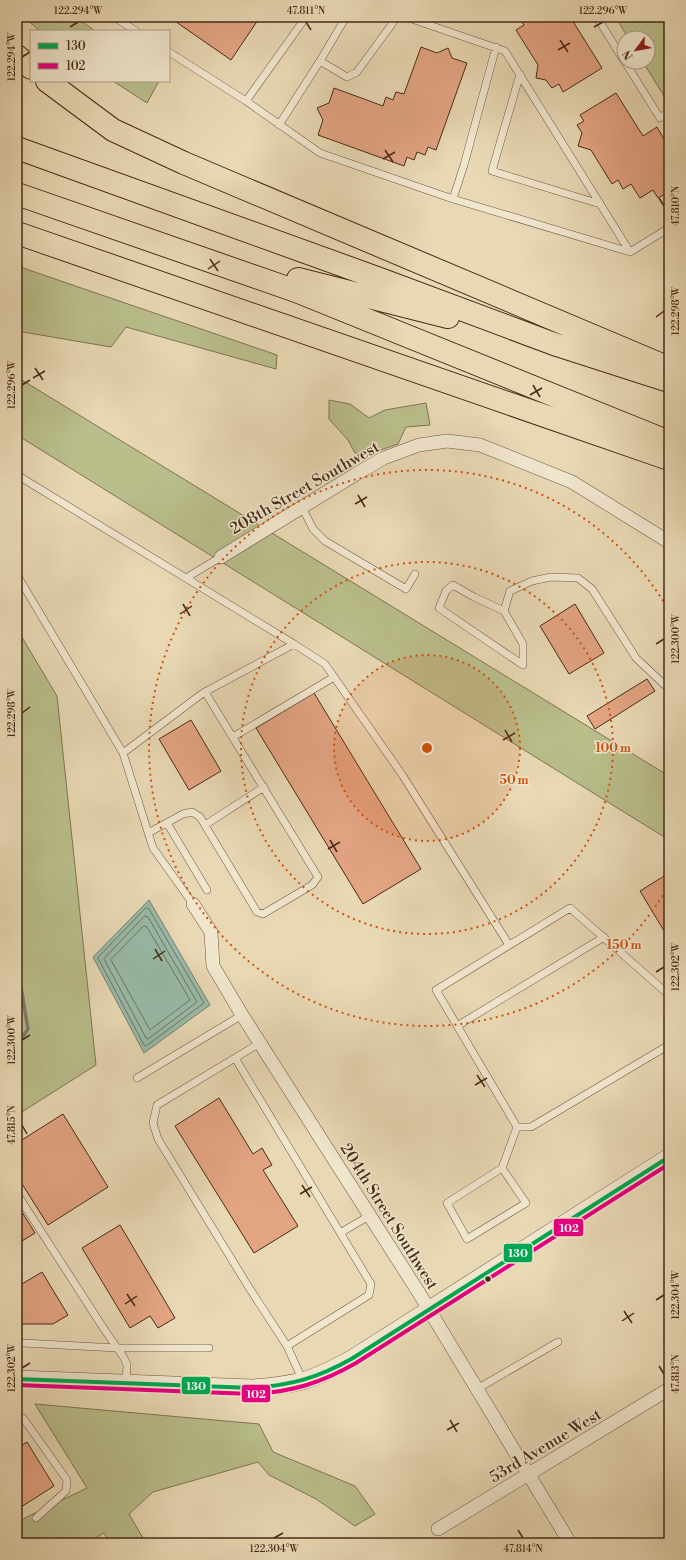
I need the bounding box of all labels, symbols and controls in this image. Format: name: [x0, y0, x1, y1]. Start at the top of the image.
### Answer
text: 122.294°W: [54, 5, 103, 17]
text: 47.811°N: [287, 5, 326, 17]
text: 122.296°W: [579, 5, 628, 17]
legend: [30, 30, 170, 82]
north arrow: [616, 30, 656, 70]
text: 122.294°W: [6, 32, 18, 81]
text: 130: [66, 39, 86, 54]
text: N: [620, 47, 637, 62]
text: 102: [66, 59, 86, 74]
text: 47.810°N: [670, 185, 682, 226]
text: 122.298°W: [670, 286, 682, 335]
text: 122.296°W: [6, 360, 18, 409]
street label: 208th Street Southwest: [226, 437, 383, 539]
text: 122.300°W: [670, 613, 682, 664]
text: 122.298°W: [6, 688, 18, 737]
centre of rings: [420, 741, 434, 755]
text: 100 m: [595, 741, 631, 756]
text: 50 m: [499, 773, 529, 788]
text: 150 m: [607, 938, 641, 953]
text: 122.302°W: [670, 942, 682, 991]
text: 122.300°W: [6, 1014, 18, 1065]
text: 47.815°N: [6, 1105, 18, 1145]
street label: 204th Street Southwest: [336, 1140, 443, 1294]
line badge: 102: [553, 1218, 584, 1237]
text: 102: [559, 1222, 579, 1236]
line badge: 130: [503, 1243, 533, 1263]
text: 130: [508, 1247, 528, 1261]
text: 122.304°W: [670, 1270, 682, 1319]
unlabelled marker: [483, 1274, 493, 1284]
text: 122.302°W: [6, 1343, 18, 1392]
text: 47.813°N: [670, 1354, 682, 1394]
line badge: 130: [181, 1376, 211, 1395]
text: 130: [186, 1380, 206, 1394]
line badge: 102: [241, 1384, 271, 1403]
text: 102: [246, 1388, 266, 1402]
street label: 53rd Avenue West: [486, 1404, 605, 1487]
text: 122.304°W: [250, 1543, 299, 1555]
text: 47.814°N: [503, 1543, 543, 1555]

